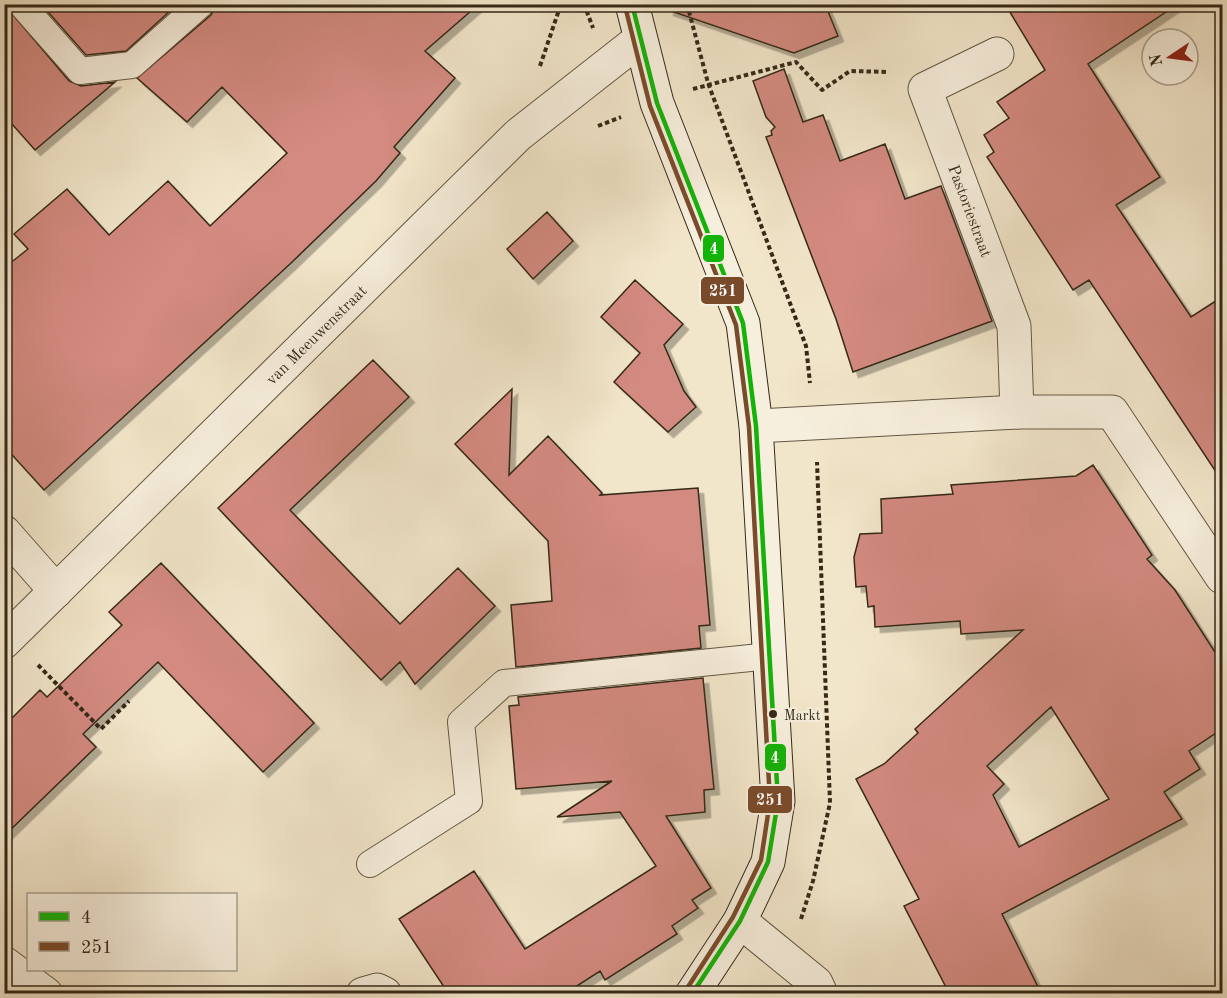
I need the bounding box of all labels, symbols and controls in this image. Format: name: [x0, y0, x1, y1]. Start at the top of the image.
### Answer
north arrow: [1140, 27, 1200, 87]
text: N: [1148, 51, 1167, 68]
street label: Pastoriestraat: [944, 163, 994, 260]
line badge: 4: [702, 234, 725, 263]
text: 4: [709, 242, 719, 258]
line badge: 251: [700, 276, 745, 305]
street label: van Meeuwenstraat: [264, 283, 371, 389]
text: 251: [709, 284, 737, 300]
marker: Markt: [767, 708, 779, 720]
place label: Markt: [784, 709, 821, 723]
line badge: 4: [764, 743, 787, 772]
text: 4: [770, 751, 780, 767]
line badge: 251: [747, 785, 793, 814]
text: 251: [756, 793, 784, 809]
legend: [27, 893, 237, 971]
text: 4: [81, 909, 91, 927]
text: 251: [81, 939, 112, 957]

